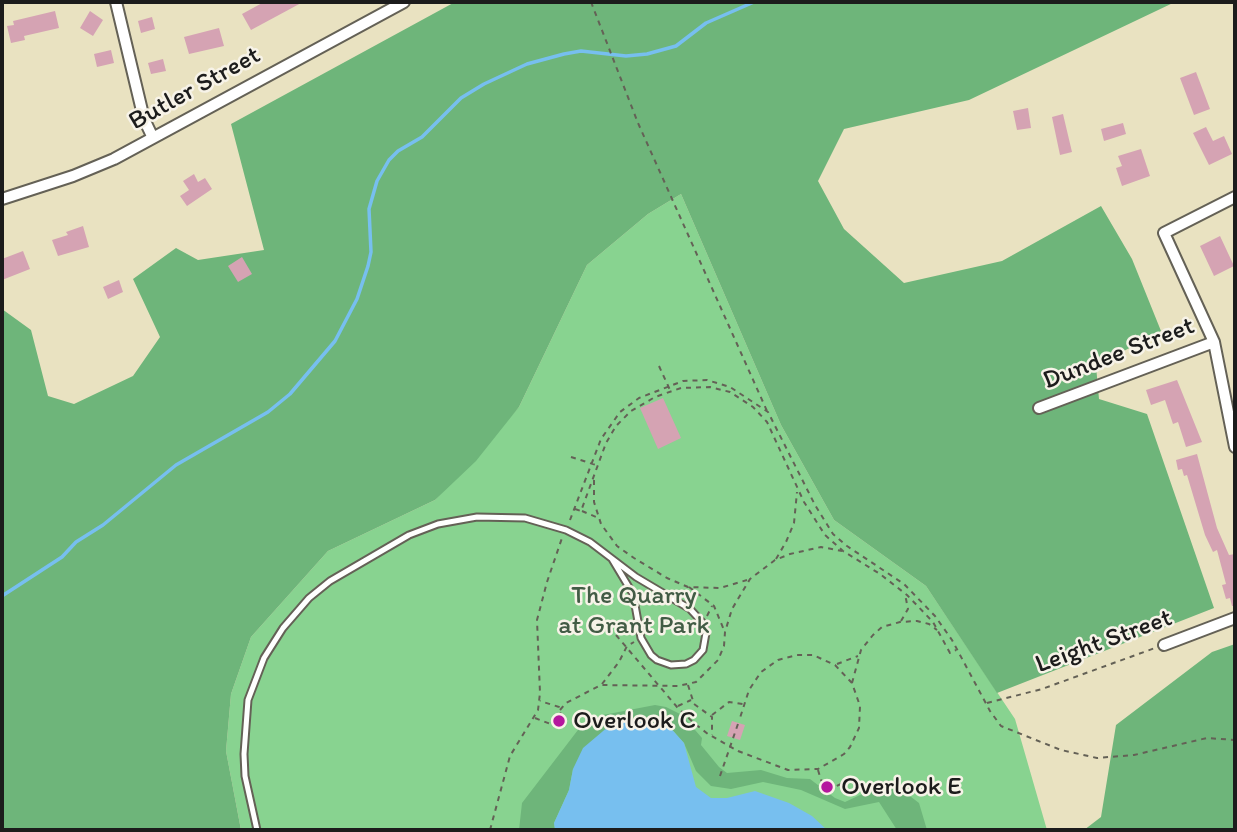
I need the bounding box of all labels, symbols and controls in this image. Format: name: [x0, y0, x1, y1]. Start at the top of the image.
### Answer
street label: Butler Street: [124, 40, 266, 138]
street label: Dundee Street: [1039, 311, 1199, 397]
park label: The Quarry at Grant Park: [558, 580, 710, 642]
street label: Leight Street: [1031, 603, 1177, 681]
place label: Overlook C: [573, 705, 696, 737]
marker: Overlook C: [551, 713, 567, 729]
place label: Overlook E: [841, 771, 962, 803]
marker: Overlook E: [819, 779, 835, 795]

